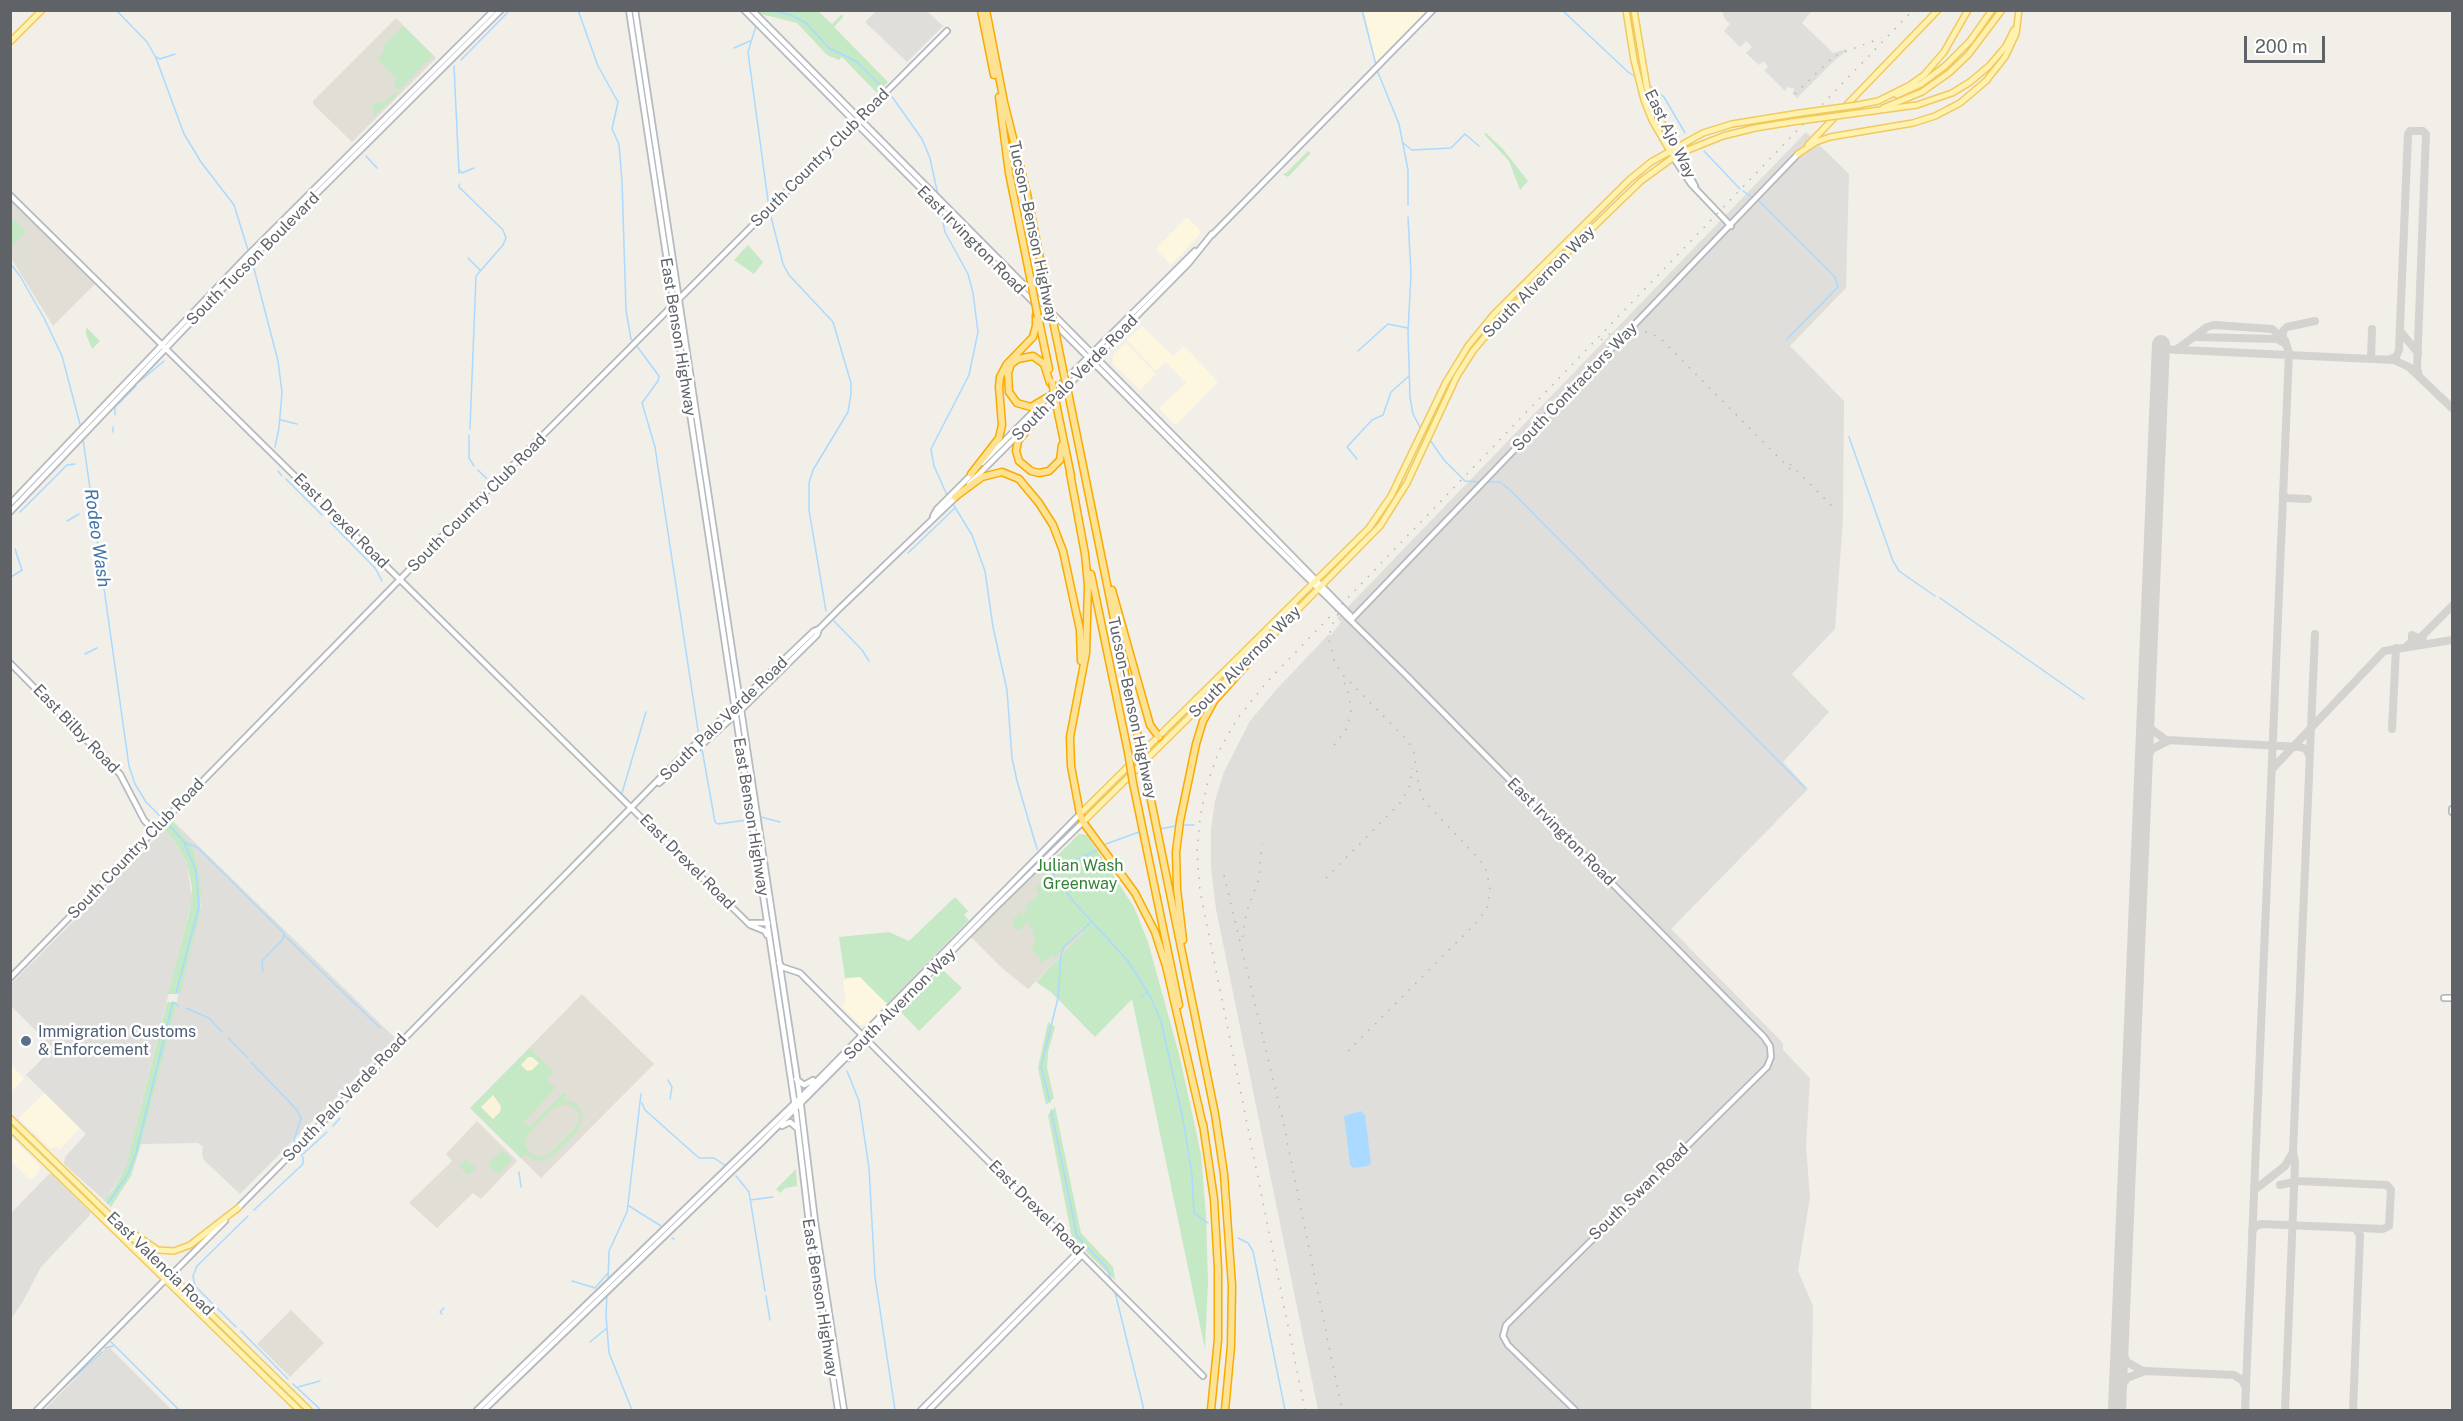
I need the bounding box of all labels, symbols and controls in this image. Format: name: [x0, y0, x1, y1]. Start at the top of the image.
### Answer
scale bar: [2247, 24, 2328, 62]
text: 200 m: [2255, 36, 2308, 57]
street label: South Country Club Road: [747, 85, 893, 231]
street label: East Ajo Way: [1640, 86, 1700, 182]
street label: Tucson–Benson Highway: [1004, 139, 1062, 325]
street label: East Irvington Road: [913, 182, 1029, 298]
street label: South Tucson Boulevard: [183, 189, 323, 329]
street label: South Alvernon Way: [1479, 222, 1599, 342]
street label: East Benson Highway: [656, 256, 700, 418]
street label: South Palo Verde Road: [1008, 311, 1142, 445]
street label: South Contractors Way: [1508, 319, 1642, 455]
street label: South Country Club Road: [404, 430, 550, 576]
street label: East Drexel Road: [289, 469, 393, 573]
water label: Rodeo Wash: [79, 487, 115, 589]
street label: South Alvernon Way: [1185, 602, 1305, 722]
street label: Tucson–Benson Highway: [1103, 615, 1161, 801]
street label: South Palo Verde Road: [656, 653, 792, 785]
street label: East Bilby Road: [29, 681, 123, 777]
street label: East Benson Highway: [729, 736, 773, 898]
street label: East Irvington Road: [1503, 774, 1619, 890]
street label: South Country Club Road: [64, 775, 208, 923]
street label: East Drexel Road: [635, 810, 739, 914]
park label: Julian Wash Greenway: [1037, 856, 1123, 894]
street label: South Alvernon Way: [840, 944, 960, 1064]
place label: Immigration Customs & Enforcement: [38, 1022, 196, 1060]
street label: South Palo Verde Road: [279, 1030, 411, 1166]
marker: Immigration Customs & Enforcement: [19, 1034, 33, 1048]
street label: South Swan Road: [1585, 1139, 1693, 1245]
street label: East Drexel Road: [984, 1156, 1088, 1260]
street label: East Valencia Road: [102, 1208, 218, 1320]
street label: East Benson Highway: [798, 1217, 842, 1379]

